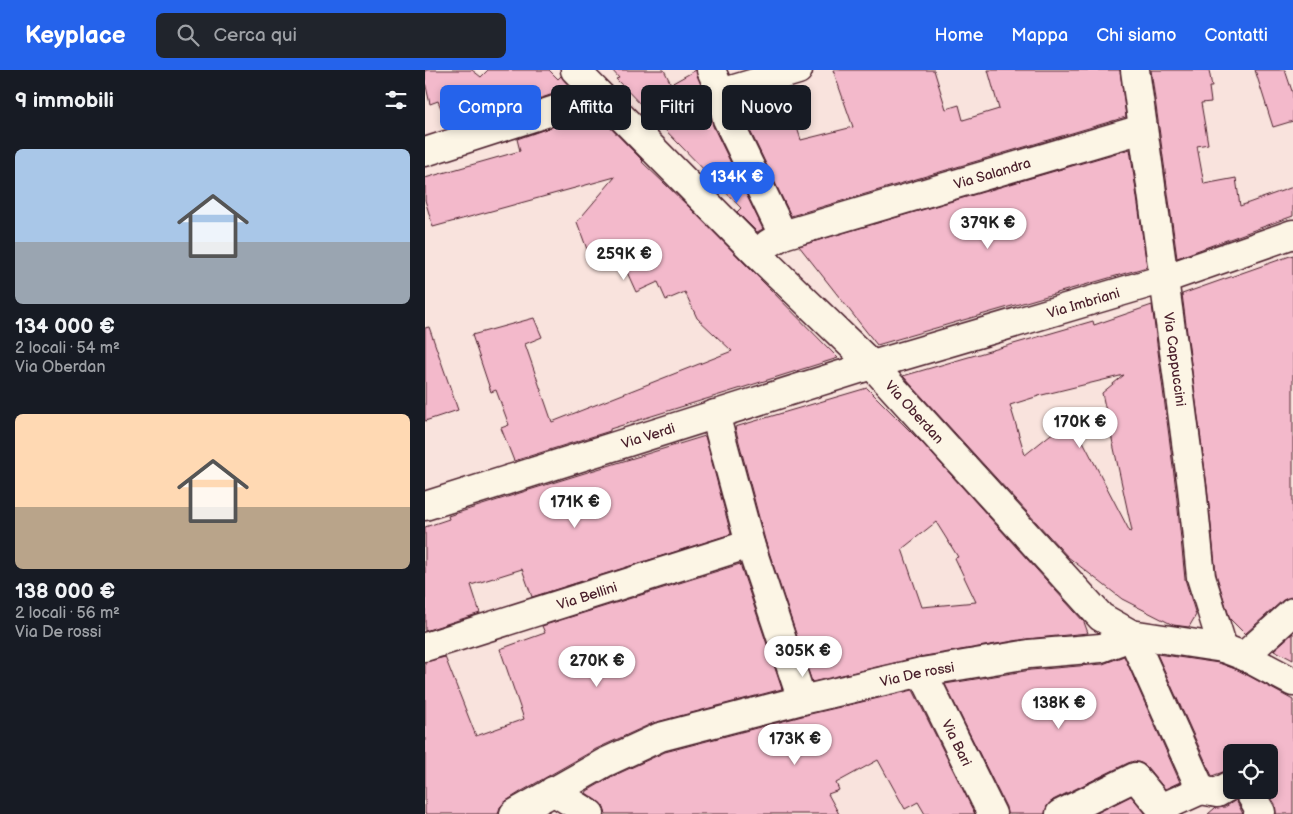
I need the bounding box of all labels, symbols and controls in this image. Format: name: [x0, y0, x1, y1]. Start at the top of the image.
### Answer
search box: [156, 13, 506, 58]
text: Keyplace: [25, 21, 126, 50]
icon: search: [174, 21, 202, 49]
text: Cerca qui: [214, 24, 297, 47]
text: Home: [934, 25, 983, 46]
text: Mappa: [1011, 25, 1068, 46]
text: Chi siamo: [1096, 25, 1176, 46]
text: Contatti: [1204, 25, 1268, 46]
chip: Compra: [440, 85, 541, 130]
chip: Affitta: [551, 85, 631, 130]
chip: Filtri: [641, 85, 712, 130]
chip: Nuovo: [722, 85, 811, 130]
icon: filters: [382, 86, 410, 114]
text: 9 immobili: [15, 88, 114, 113]
street label: Via Salandra: [952, 154, 1033, 193]
pin: 134K €: [696, 162, 778, 204]
text: 134K €: [711, 168, 763, 187]
icon: home: [168, 181, 258, 271]
pin: 379K €: [947, 208, 1029, 250]
text: 379K €: [961, 214, 1015, 233]
pin: 259K €: [583, 238, 665, 281]
text: 259K €: [596, 245, 652, 264]
street label: Via Imbriani: [1045, 284, 1122, 322]
street label: Via Cappuccini: [1160, 311, 1189, 407]
text: 134 000 €: [15, 314, 115, 339]
text: 2 locali · 54 m²: [15, 339, 120, 358]
text: Via Oberdan: [15, 358, 105, 377]
street label: Via Oberdan: [881, 377, 947, 447]
pin: 170K €: [1039, 406, 1121, 449]
text: 170K €: [1054, 413, 1106, 432]
street label: Via Verdi: [619, 420, 677, 452]
icon: home: [168, 446, 258, 536]
pin: 171K €: [534, 486, 616, 529]
text: 171K €: [550, 493, 600, 512]
text: 138 000 €: [15, 579, 115, 604]
street label: Via Bellini: [555, 579, 619, 614]
text: 2 locali · 56 m²: [15, 604, 120, 623]
text: Via De rossi: [15, 623, 101, 642]
pin: 305K €: [762, 636, 844, 678]
text: 305K €: [775, 642, 831, 661]
pin: 270K €: [556, 646, 638, 688]
text: 270K €: [569, 652, 625, 671]
street label: Via De rossi: [878, 659, 956, 691]
pin: 138K €: [1018, 688, 1100, 730]
text: 138K €: [1033, 694, 1085, 713]
street label: Via Bari: [938, 717, 975, 769]
pin: 173K €: [754, 724, 836, 766]
text: 173K €: [769, 730, 821, 749]
map controls: [1223, 744, 1278, 799]
button: locate: [1223, 744, 1278, 799]

